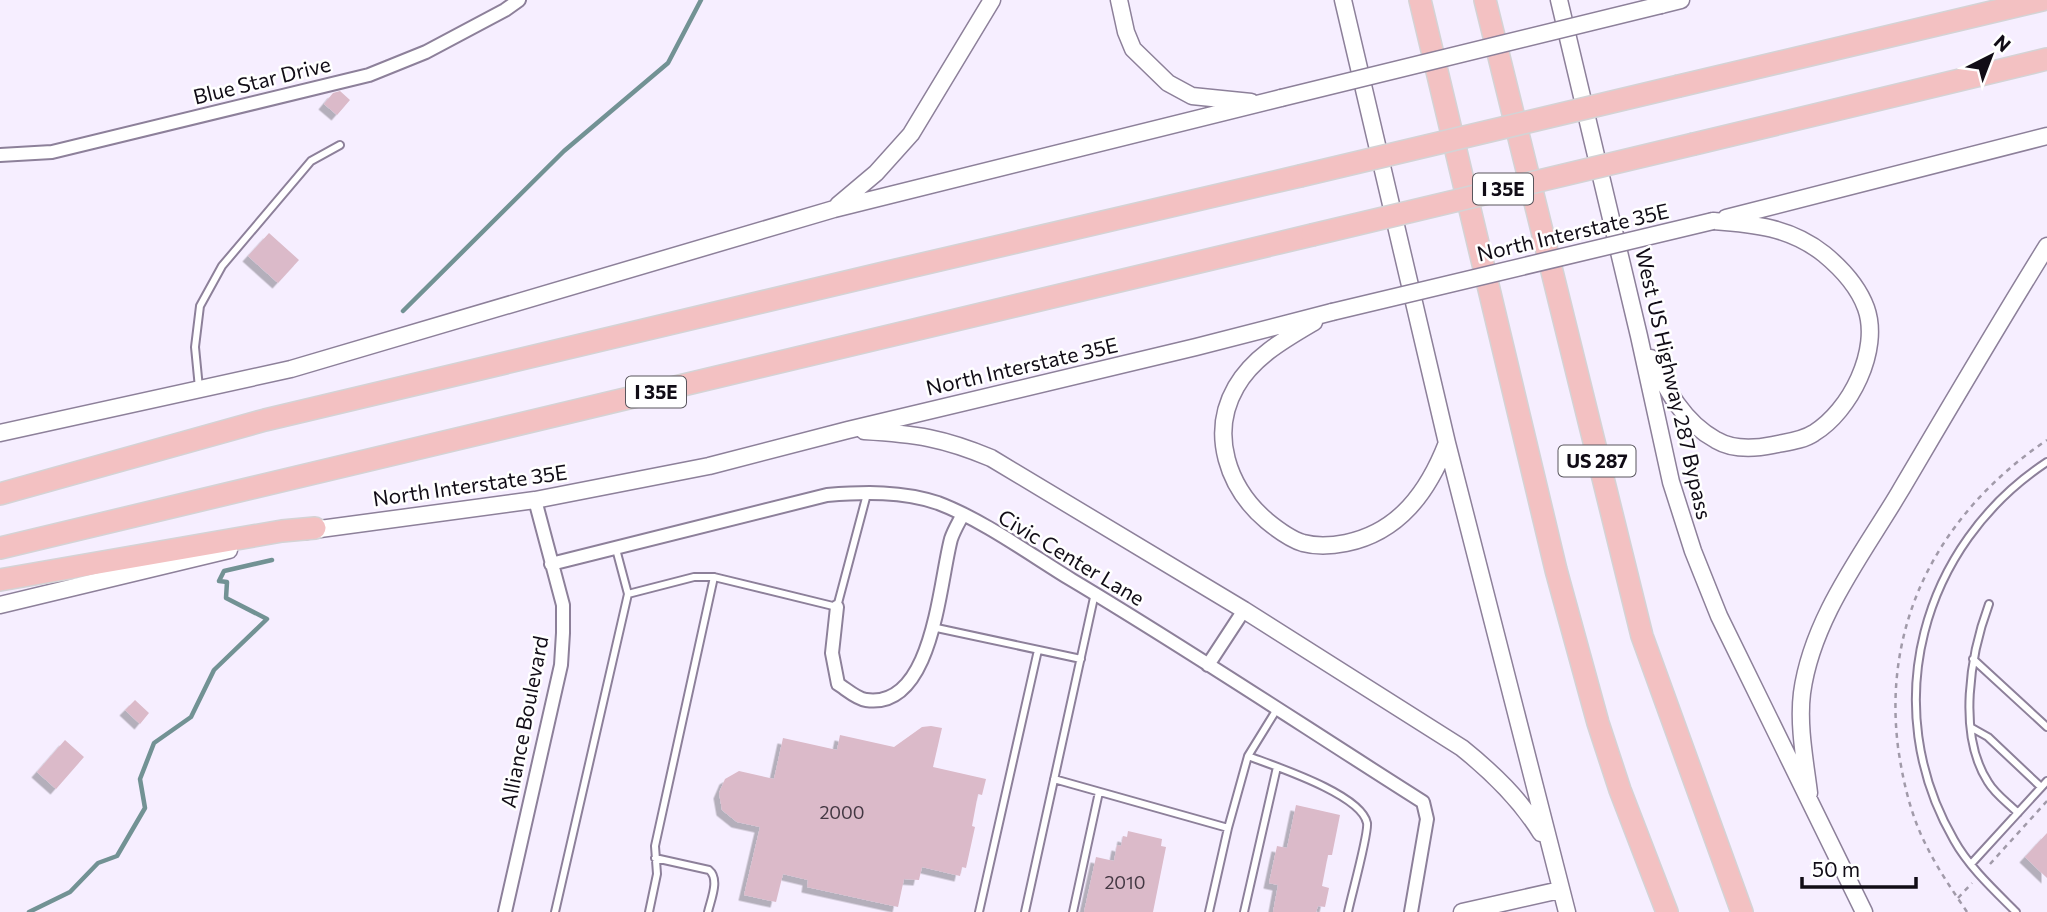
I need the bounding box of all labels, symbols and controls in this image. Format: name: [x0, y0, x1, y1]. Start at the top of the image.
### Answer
north arrow: [1956, 21, 2026, 91]
text: N: [1990, 30, 2016, 56]
street label: Blue Star Drive: [190, 50, 333, 109]
road number: I 35E: [1473, 174, 1533, 204]
street label: North Interstate 35E: [1474, 197, 1671, 266]
street label: West US Highway 287 Bypass: [1631, 246, 1718, 522]
street label: North Interstate 35E: [923, 331, 1120, 400]
road number: I 35E: [626, 376, 686, 408]
road number: US 287: [1558, 446, 1636, 476]
street label: North Interstate 35E: [371, 458, 569, 511]
street label: Civic Center Lane: [994, 503, 1149, 610]
street label: Alliance Boulevard: [495, 634, 552, 810]
house number: 2000: [819, 801, 865, 823]
scale bar: [1802, 846, 1916, 890]
text: 50 m: [1812, 856, 1860, 881]
house number: 2010: [1104, 871, 1146, 893]

